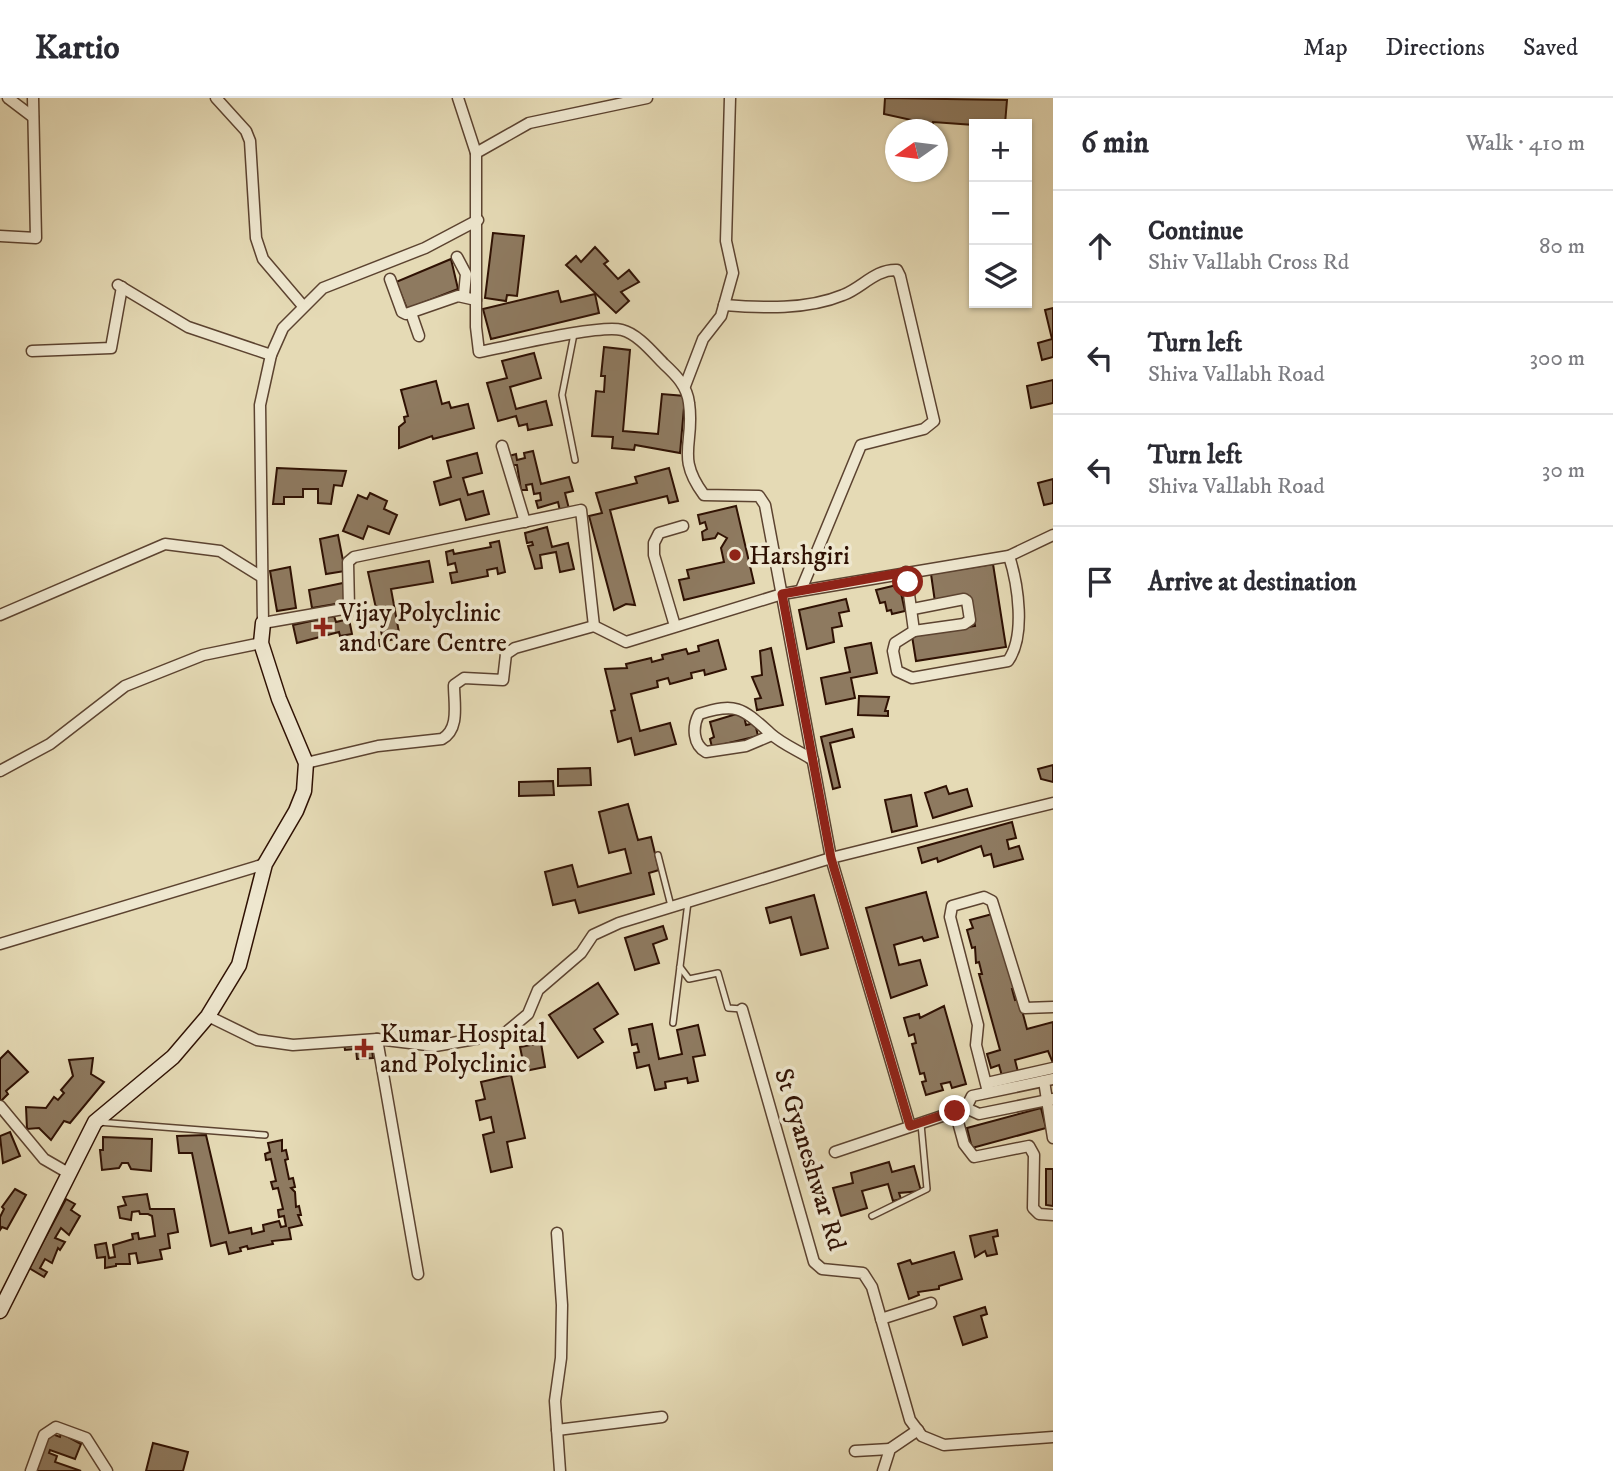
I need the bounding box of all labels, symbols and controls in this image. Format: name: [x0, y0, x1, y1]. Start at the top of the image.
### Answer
text: Kartio: [35, 28, 120, 69]
text: Map: [1303, 33, 1348, 63]
text: Directions: [1386, 33, 1485, 63]
text: Saved: [1523, 33, 1578, 63]
north arrow: [885, 119, 948, 182]
map controls: [969, 119, 1032, 308]
button: +: [969, 119, 1032, 182]
text: 6 min: [1081, 125, 1149, 162]
text: Walk · 410 m: [1466, 129, 1585, 158]
button: −: [969, 182, 1032, 245]
text: Continue: [1148, 215, 1243, 248]
icon: ahead: [1081, 227, 1119, 265]
text: 80 m: [1539, 232, 1585, 261]
button: layers: [969, 245, 1032, 308]
text: Shiv Vallabh Cross Rd: [1148, 248, 1349, 277]
text: Turn left: [1148, 327, 1242, 360]
icon: left: [1081, 339, 1119, 377]
text: 300 m: [1529, 344, 1585, 373]
text: Shiva Vallabh Road: [1148, 360, 1325, 389]
text: Turn left: [1148, 439, 1242, 472]
icon: left: [1081, 451, 1119, 489]
text: 30 m: [1542, 456, 1585, 485]
text: Shiva Vallabh Road: [1148, 472, 1325, 501]
place label: Harshgiri: [749, 540, 850, 573]
marker: Harshgiri: [727, 547, 743, 563]
icon: arrive: [1081, 563, 1119, 601]
route start: [892, 566, 923, 597]
text: Arrive at destination: [1148, 566, 1357, 599]
place label: Vijay Polyclinic and Care Centre: [338, 597, 507, 660]
marker: Vijay Polyclinic and Care Centre: [313, 617, 333, 637]
place label: Kumar Hospital and Polyclinic: [380, 1018, 546, 1081]
marker: Kumar Hospital and Polyclinic: [354, 1038, 374, 1058]
street label: St Gyaneshwar Rd: [766, 1064, 853, 1254]
route end: [939, 1095, 970, 1126]

